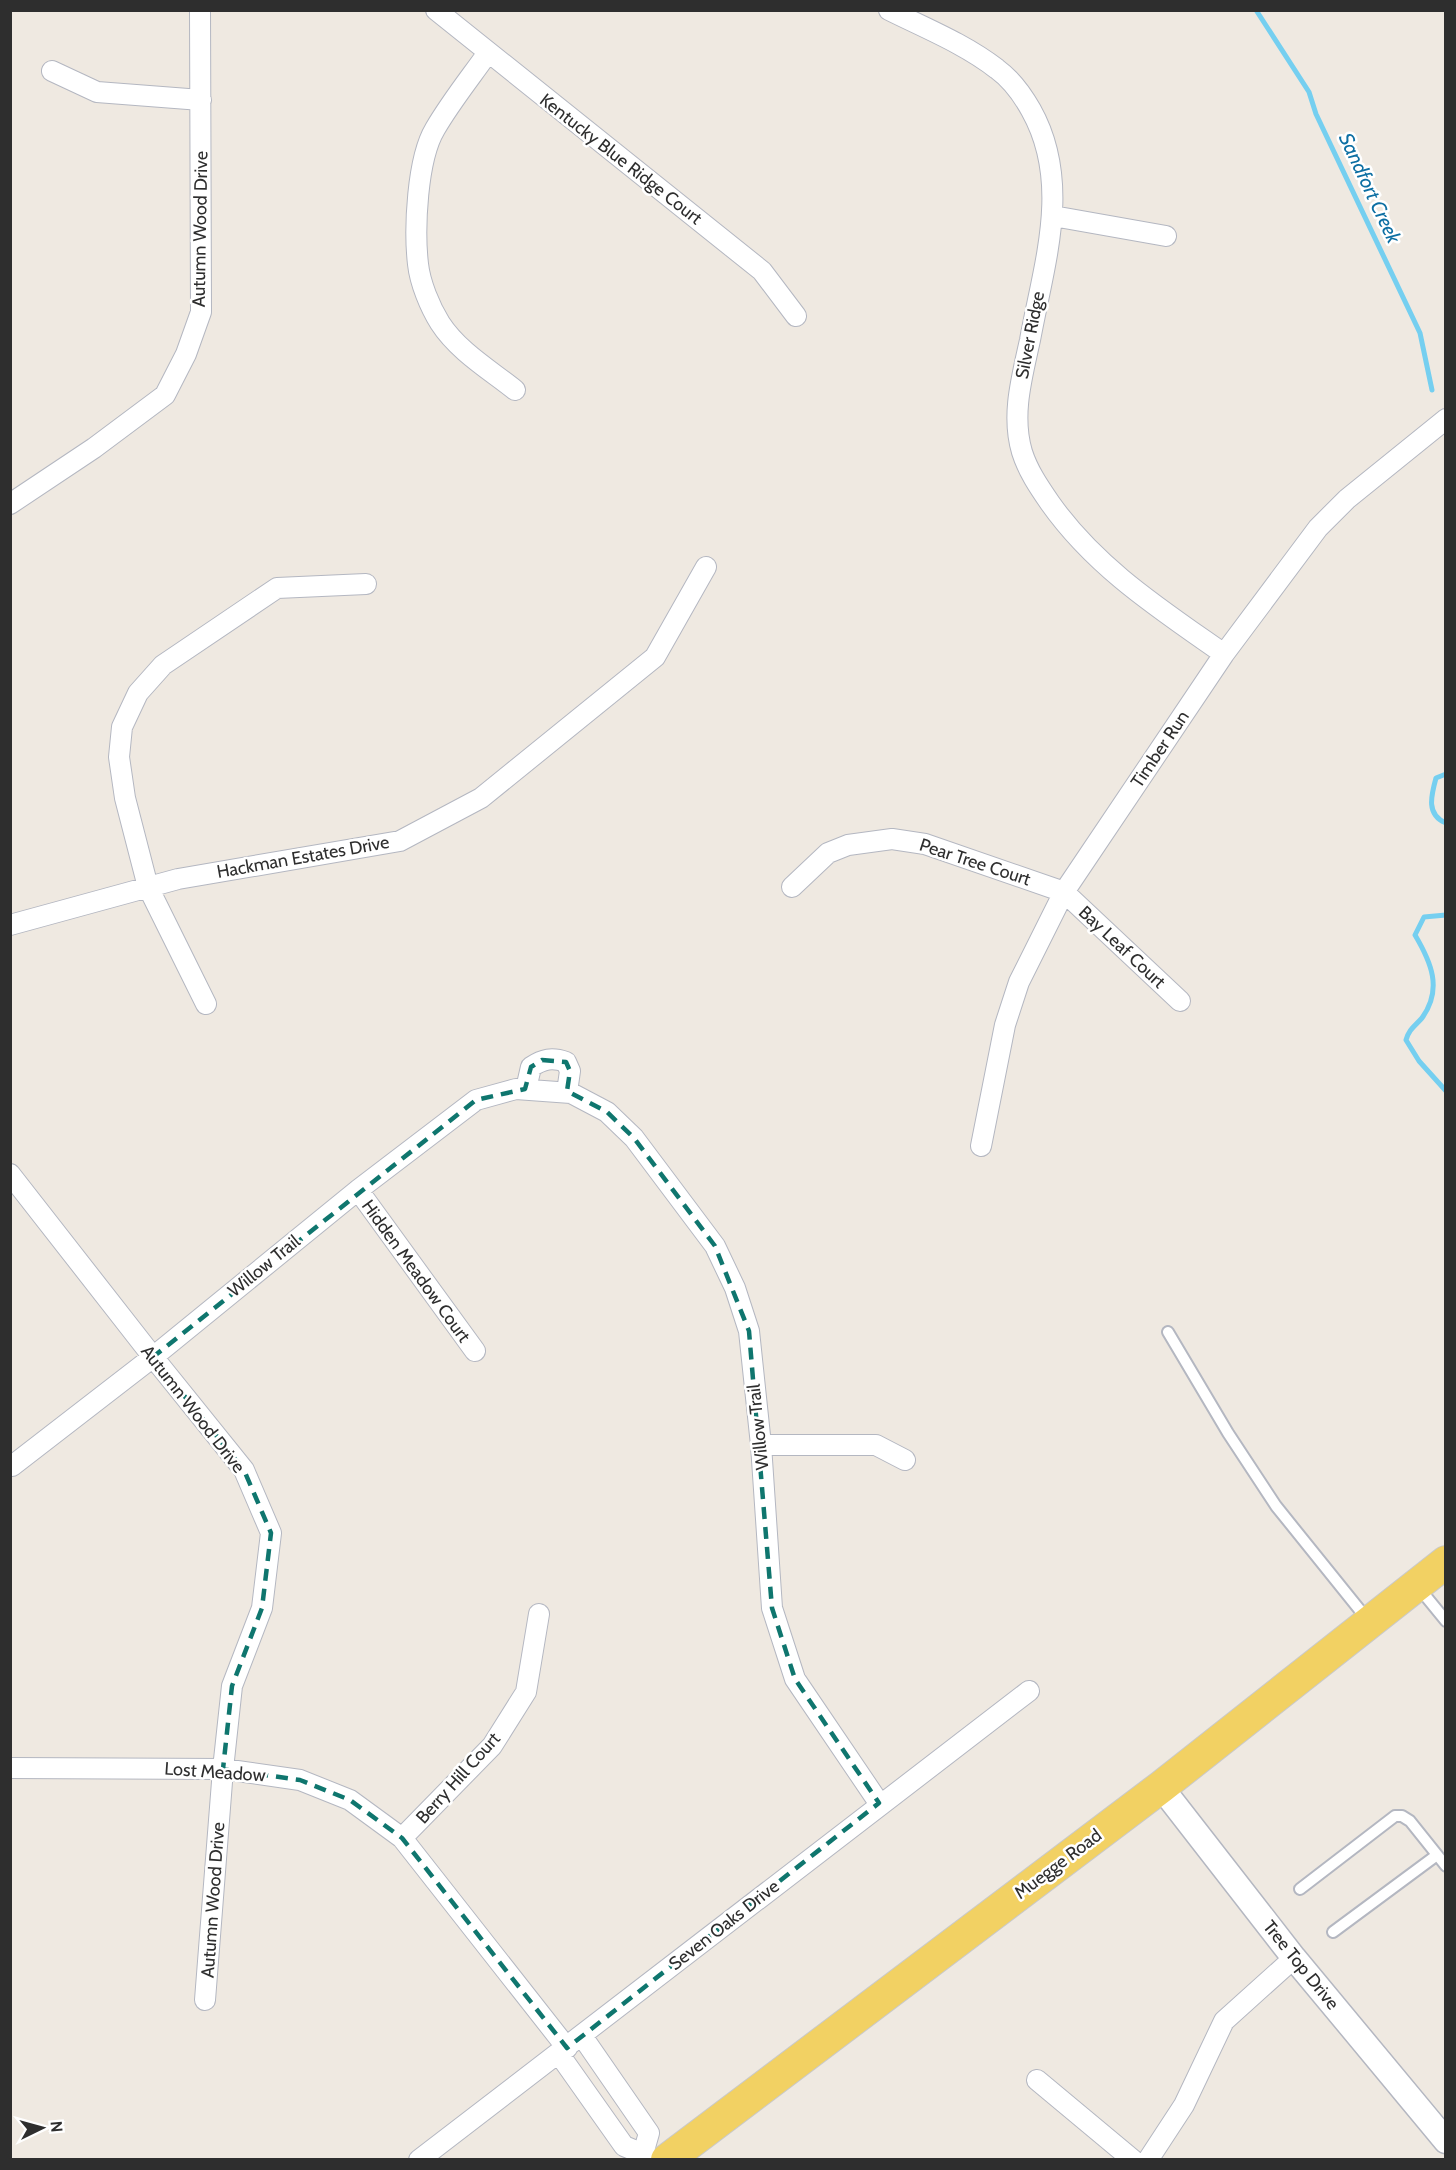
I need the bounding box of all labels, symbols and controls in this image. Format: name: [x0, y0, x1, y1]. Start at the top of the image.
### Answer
street label: Kentucky Blue Ridge Court: [535, 89, 707, 229]
water label: Sandfort Creek: [1334, 129, 1407, 248]
street label: Autumn Wood Drive: [188, 151, 212, 307]
street label: Silver Ridge: [1011, 289, 1049, 381]
street label: Timber Run: [1126, 706, 1194, 792]
street label: Hackman Estates Drive: [215, 831, 391, 883]
street label: Pear Tree Court: [917, 834, 1033, 890]
street label: Bay Leaf Court: [1074, 901, 1170, 993]
street label: Hidden Meadow Court: [357, 1195, 475, 1347]
street label: Willow Trail: [224, 1230, 305, 1302]
street label: Autumn Wood Drive: [136, 1341, 250, 1477]
street label: Willow Trail: [742, 1382, 773, 1471]
street label: Berry Hill Court: [411, 1728, 505, 1828]
street label: Lost Meadow: [164, 1757, 266, 1787]
street label: Autumn Wood Drive: [197, 1821, 229, 1979]
street label: Muegge Road: [1010, 1824, 1106, 1904]
street label: Seven Oaks Drive: [664, 1875, 784, 1975]
street label: Tree Top Drive: [1258, 1916, 1344, 2014]
north arrow: [12, 2098, 72, 2158]
text: N: [46, 2120, 66, 2133]

